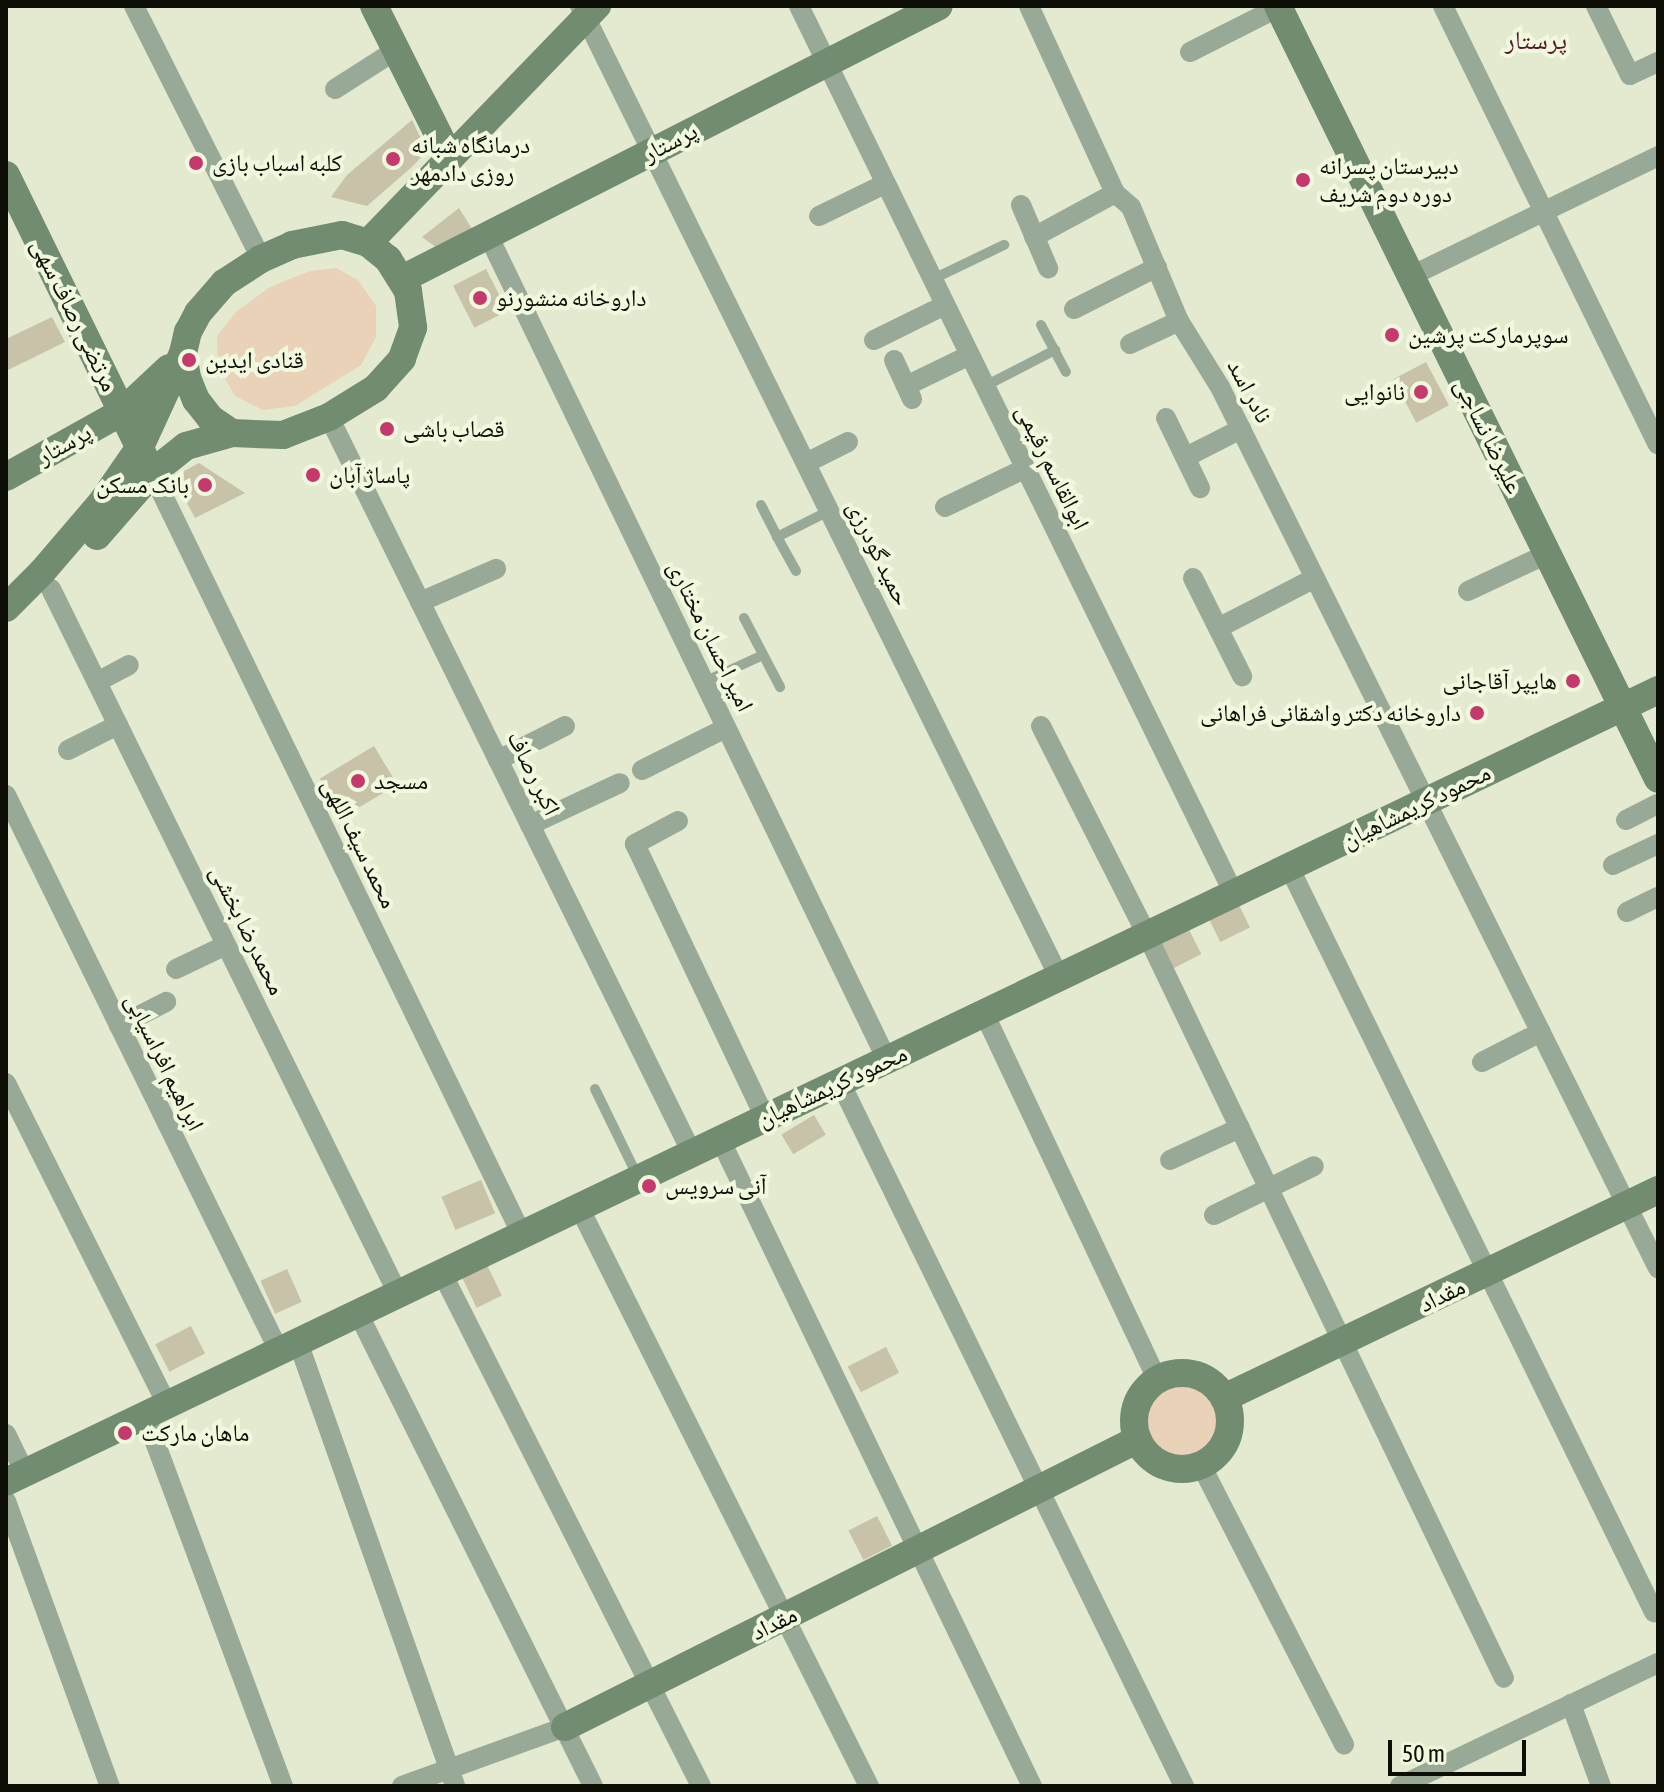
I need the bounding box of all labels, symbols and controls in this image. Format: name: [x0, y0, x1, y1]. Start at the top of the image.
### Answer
district label: پرستار: [1505, 25, 1567, 57]
street label: پرستار: [638, 116, 702, 168]
place label: درمانگاه شبانه روزی دادمهر: [411, 131, 530, 187]
marker: درمانگاه شبانه روزی دادمهر: [382, 148, 404, 170]
place label: کلبه اسباب بازی: [212, 149, 342, 177]
place label: دبیرستان پسرانه دوره دوم شریف: [1319, 152, 1459, 208]
marker: کلبه اسباب بازی: [187, 154, 205, 172]
marker: دبیرستان پسرانه دوره دوم شریف: [1294, 171, 1312, 189]
street label: مرتضی رصاف سهی: [26, 234, 124, 396]
place label: داروخانه منشورنو: [496, 284, 646, 312]
marker: داروخانه منشورنو: [471, 289, 489, 307]
place label: سوپرمارکت پرشین: [1408, 321, 1568, 349]
marker: سوپرمارکت پرشین: [1383, 326, 1401, 344]
place label: قنادی ایدین: [205, 346, 304, 374]
marker: قنادی ایدین: [180, 351, 198, 369]
street label: نادر اسد: [1221, 354, 1279, 428]
street label: علیرضا نساجی: [1449, 374, 1529, 498]
place label: نانوایی: [1344, 378, 1405, 406]
marker: نانوایی: [1412, 383, 1430, 401]
street label: ابوالقاسم رقیمی: [1010, 400, 1096, 534]
place label: قصاب باشی: [403, 415, 505, 443]
street label: پرستار: [32, 417, 96, 471]
marker: قصاب باشی: [378, 420, 396, 438]
place label: پاساژ آبان: [329, 461, 410, 489]
marker: پاساژ آبان: [304, 466, 322, 484]
place label: بانک مسکن: [96, 471, 189, 499]
marker: بانک مسکن: [196, 476, 214, 494]
street label: حمید گودرزی: [841, 496, 917, 610]
street label: امیر احسان مختاری: [662, 556, 760, 716]
place label: هایپر آقاجانی: [1443, 667, 1557, 695]
marker: هایپر آقاجانی: [1564, 672, 1582, 690]
place label: داروخانه دکتر واشقانی فراهانی: [1200, 699, 1461, 727]
marker: داروخانه دکتر واشقانی فراهانی: [1468, 704, 1486, 722]
street label: اکبر رصاف: [501, 726, 567, 820]
street label: محمود کریمشاهیان: [1337, 758, 1495, 854]
place label: مسجد: [374, 767, 428, 795]
marker: مسجد: [349, 772, 367, 790]
street label: محمد سیف اللهی: [316, 773, 404, 913]
street label: محمدرضا بخشی: [204, 860, 292, 1000]
street label: ابراهیم افراسیابی: [119, 989, 211, 1135]
street label: محمود کریمشاهیان: [752, 1039, 912, 1133]
place label: آنی سرویس: [665, 1172, 766, 1200]
marker: آنی سرویس: [640, 1177, 658, 1195]
street label: مقداد: [1414, 1272, 1470, 1318]
place label: ماهان مارکت: [141, 1419, 249, 1447]
marker: ماهان مارکت: [116, 1424, 134, 1442]
street label: مقداد: [746, 1600, 802, 1646]
scale bar: [1392, 1724, 1530, 1774]
text: 50 m: [1402, 1740, 1445, 1767]

